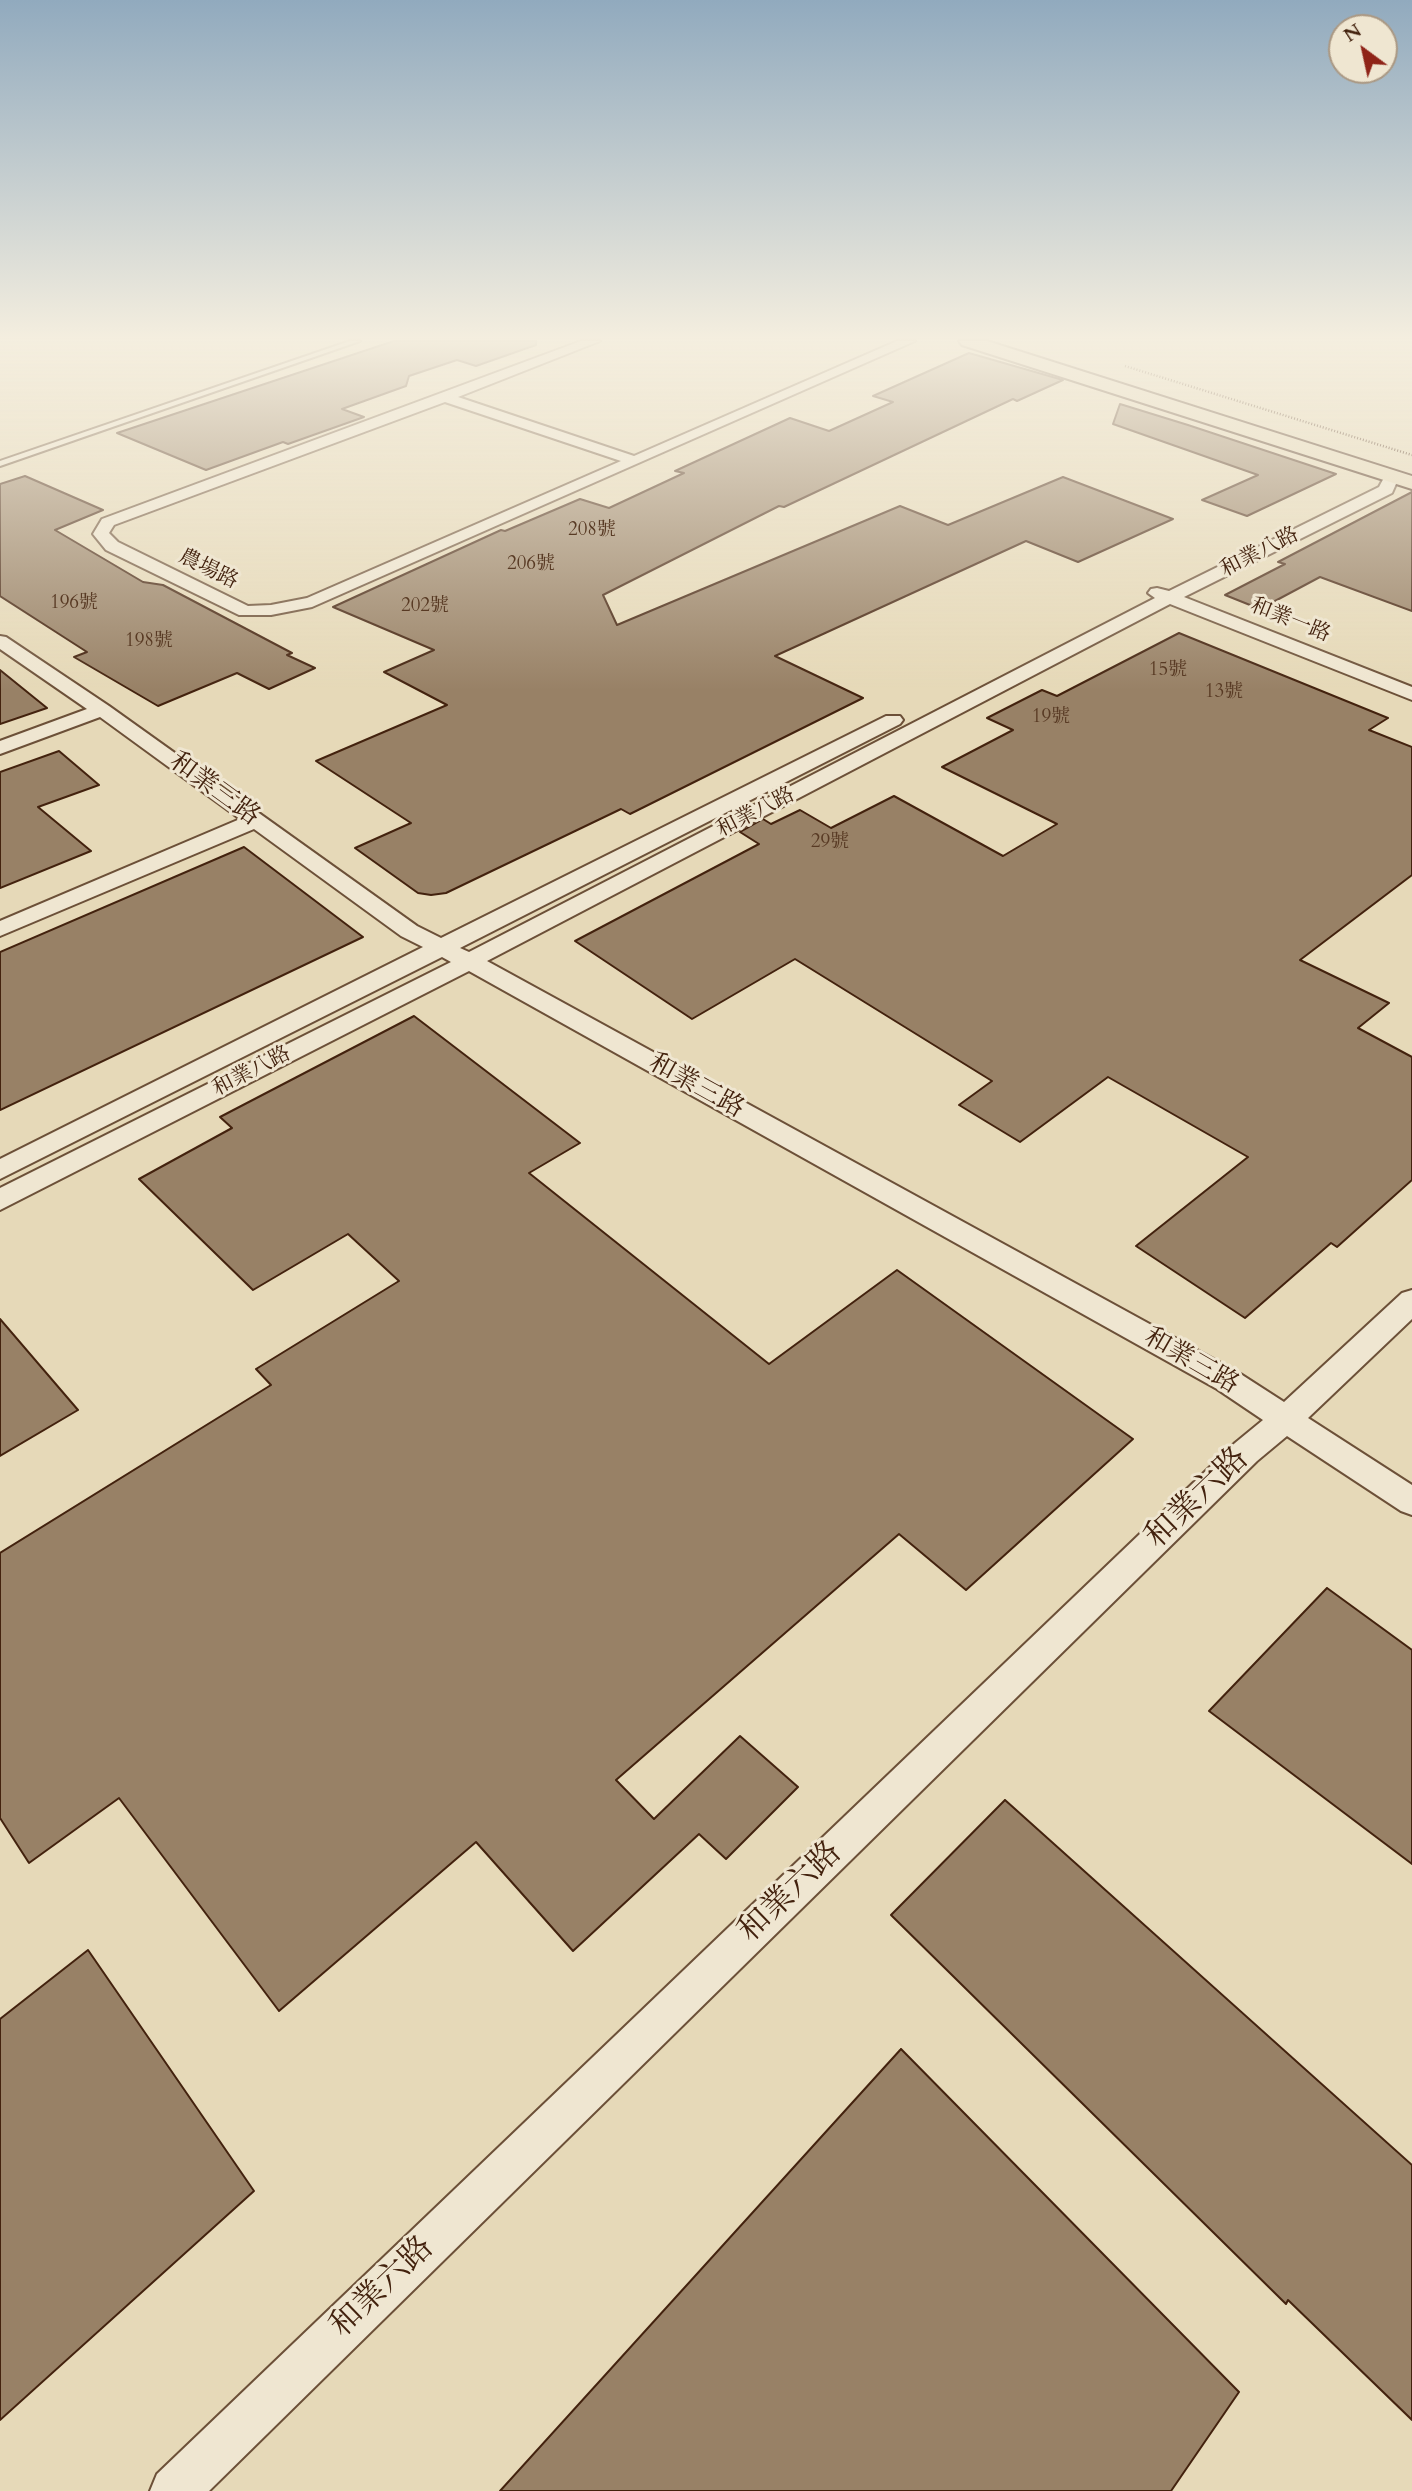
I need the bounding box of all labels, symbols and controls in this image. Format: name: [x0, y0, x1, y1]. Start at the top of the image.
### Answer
north arrow: [1328, 14, 1398, 84]
text: N: [1339, 18, 1367, 48]
house number: 208號: [568, 520, 616, 542]
street label: 和業八路: [1217, 523, 1303, 583]
street label: 農場路: [174, 545, 242, 595]
house number: 206號: [507, 554, 555, 576]
house number: 196號: [50, 593, 98, 615]
street label: 和業一路: [1246, 594, 1334, 648]
house number: 202號: [401, 596, 449, 618]
house number: 198號: [125, 631, 173, 653]
house number: 15號: [1149, 660, 1187, 682]
house number: 13號: [1205, 682, 1243, 704]
house number: 19號: [1032, 707, 1070, 729]
street label: 和業三路: [163, 747, 265, 833]
street label: 和業八路: [713, 783, 799, 843]
house number: 29號: [811, 832, 849, 854]
street label: 和業八路: [209, 1042, 295, 1102]
street label: 和業三路: [643, 1048, 749, 1126]
street label: 和業三路: [1138, 1322, 1244, 1402]
street label: 和業六路: [1139, 1441, 1257, 1557]
street label: 和業六路: [732, 1835, 850, 1951]
street label: 和業六路: [324, 2230, 442, 2346]

